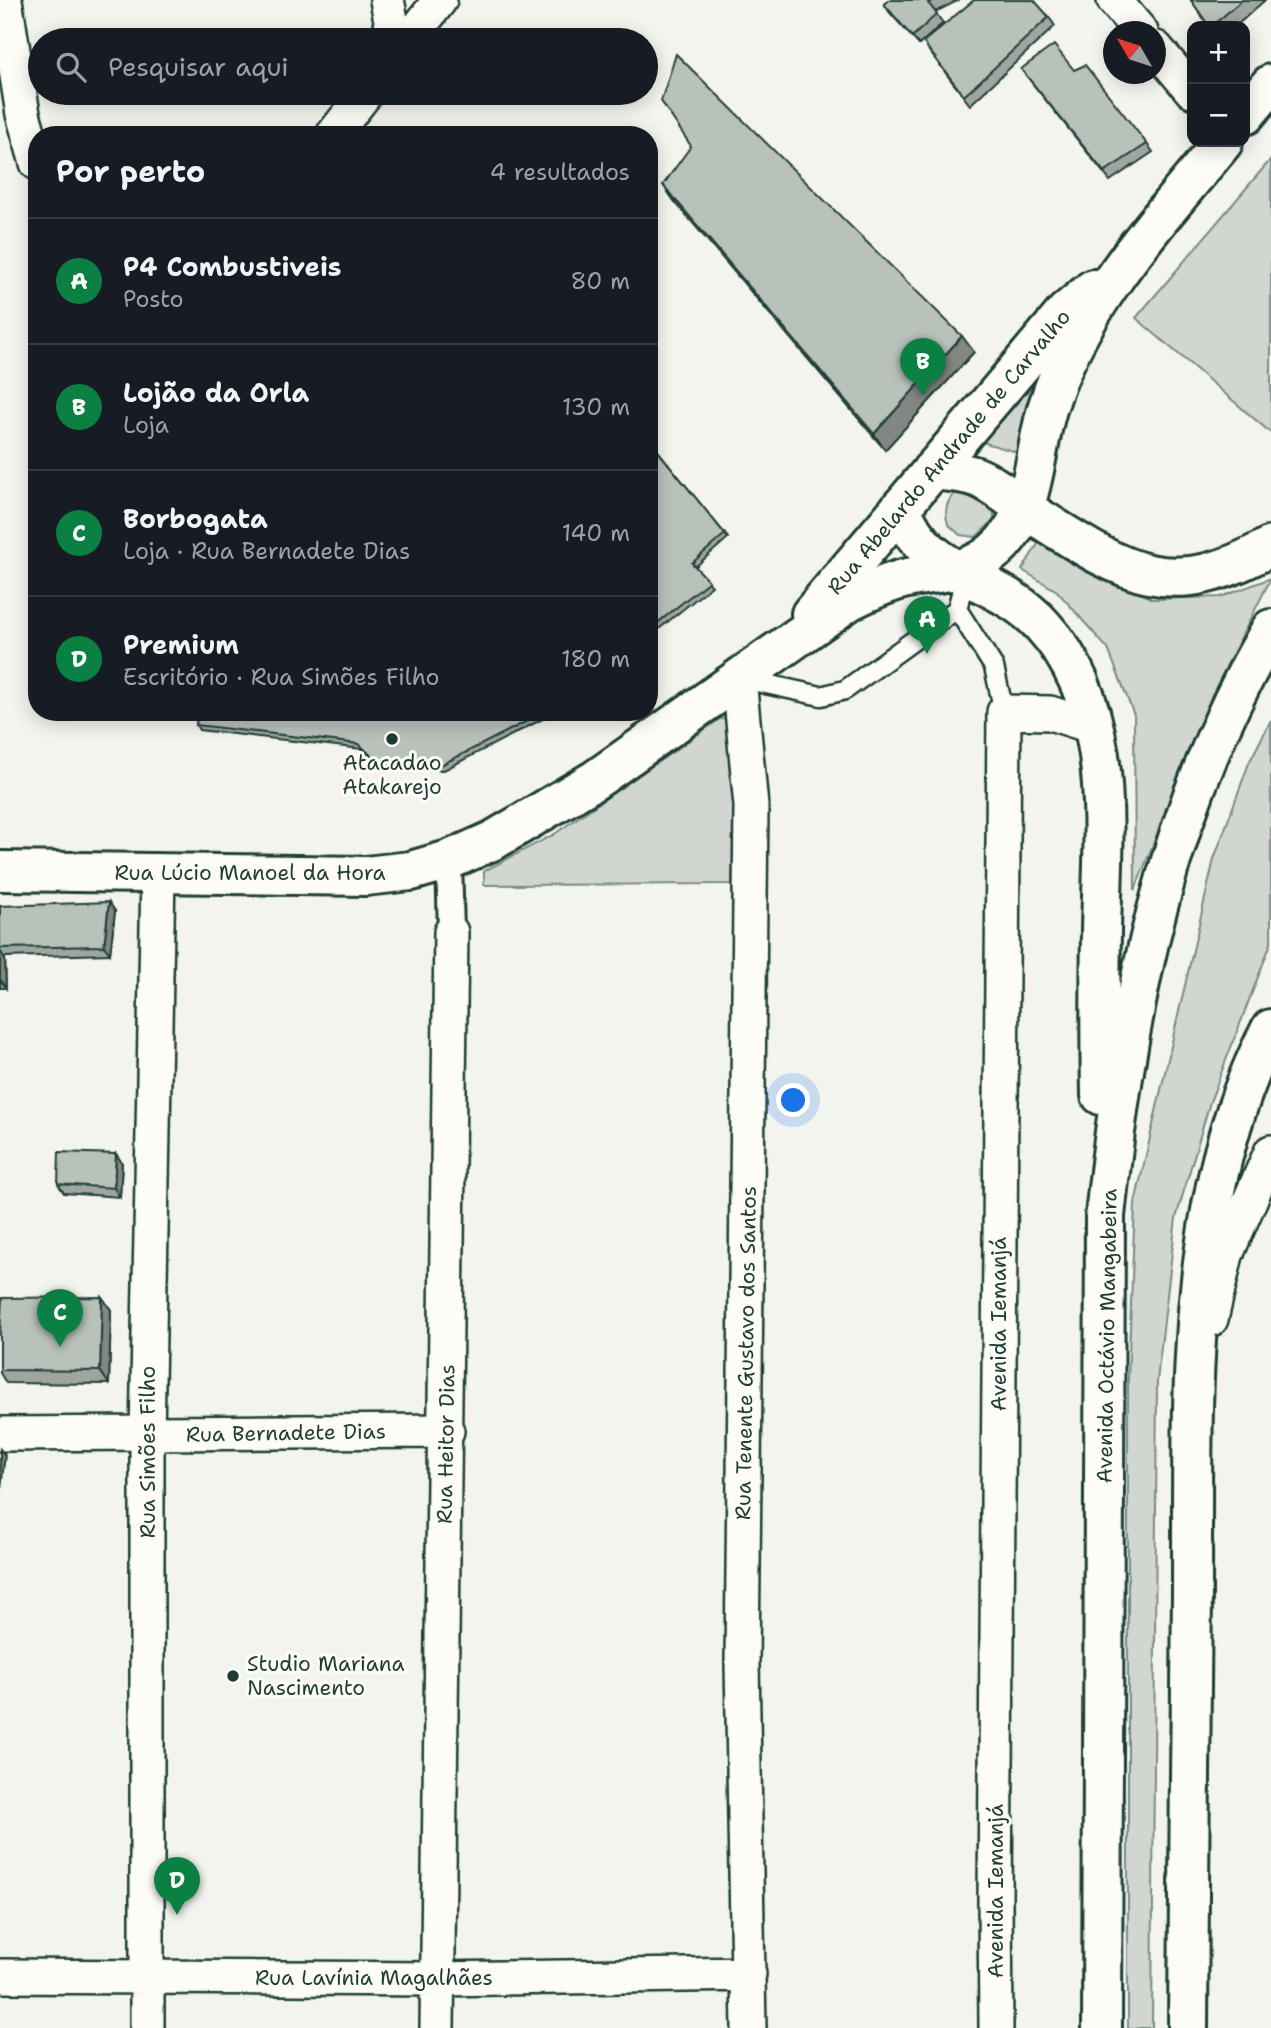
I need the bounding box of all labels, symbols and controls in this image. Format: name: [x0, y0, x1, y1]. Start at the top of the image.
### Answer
north arrow: [1103, 21, 1166, 84]
map controls: [1187, 21, 1250, 147]
button: +: [1187, 21, 1250, 84]
search box: [28, 28, 658, 105]
icon: search: [52, 48, 90, 86]
text: Pesquisar aqui: [108, 49, 289, 84]
button: −: [1187, 84, 1250, 147]
text: Por perto: [56, 151, 205, 192]
text: 4 resultados: [490, 157, 630, 187]
text: P4 Combustiveis: [123, 249, 341, 284]
text: A: [70, 266, 88, 296]
text: 80 m: [571, 266, 630, 296]
text: Posto: [123, 284, 183, 314]
street label: Rua Abelardo Andrade de Carvalho: [821, 304, 1077, 600]
pin: B: [900, 338, 946, 396]
text: Lojão da Orla: [123, 375, 309, 410]
text: B: [72, 392, 86, 422]
text: 130 m: [562, 392, 630, 422]
text: Loja: [123, 410, 169, 440]
text: Borbogata: [123, 501, 268, 536]
text: C: [72, 518, 86, 548]
text: 140 m: [562, 518, 630, 548]
text: Loja · Rua Bernadete Dias: [123, 536, 410, 566]
pin: A: [904, 596, 950, 654]
text: Premium: [123, 627, 239, 662]
text: D: [71, 644, 87, 674]
text: 180 m: [561, 644, 630, 674]
text: Escritório · Rua Simões Filho: [123, 662, 440, 692]
marker: Atacadao Atakarejo: [384, 731, 400, 747]
place label: Atacadao Atakarejo: [342, 749, 442, 801]
street label: Rua Lúcio Manoel da Hora: [115, 859, 385, 887]
your location: [776, 1083, 810, 1117]
street label: Rua Tenente Gustavo dos Santos: [729, 1186, 763, 1520]
street label: Avenida Octávio Mangabeira: [1090, 1188, 1124, 1484]
street label: Avenida Iemanjá: [985, 1237, 1013, 1411]
pin: C: [37, 1289, 83, 1347]
street label: Rua Heitor Dias: [431, 1364, 461, 1524]
street label: Rua Simões Filho: [134, 1366, 162, 1538]
street label: Rua Bernadete Dias: [186, 1417, 386, 1449]
place label: Studio Mariana Nascimento: [247, 1650, 405, 1702]
marker: Studio Mariana Nascimento: [225, 1668, 241, 1684]
street label: Avenida Iemanjá: [982, 1804, 1010, 1978]
pin: D: [154, 1857, 200, 1915]
street label: Rua Lavínia Magalhães: [255, 1964, 493, 1992]

